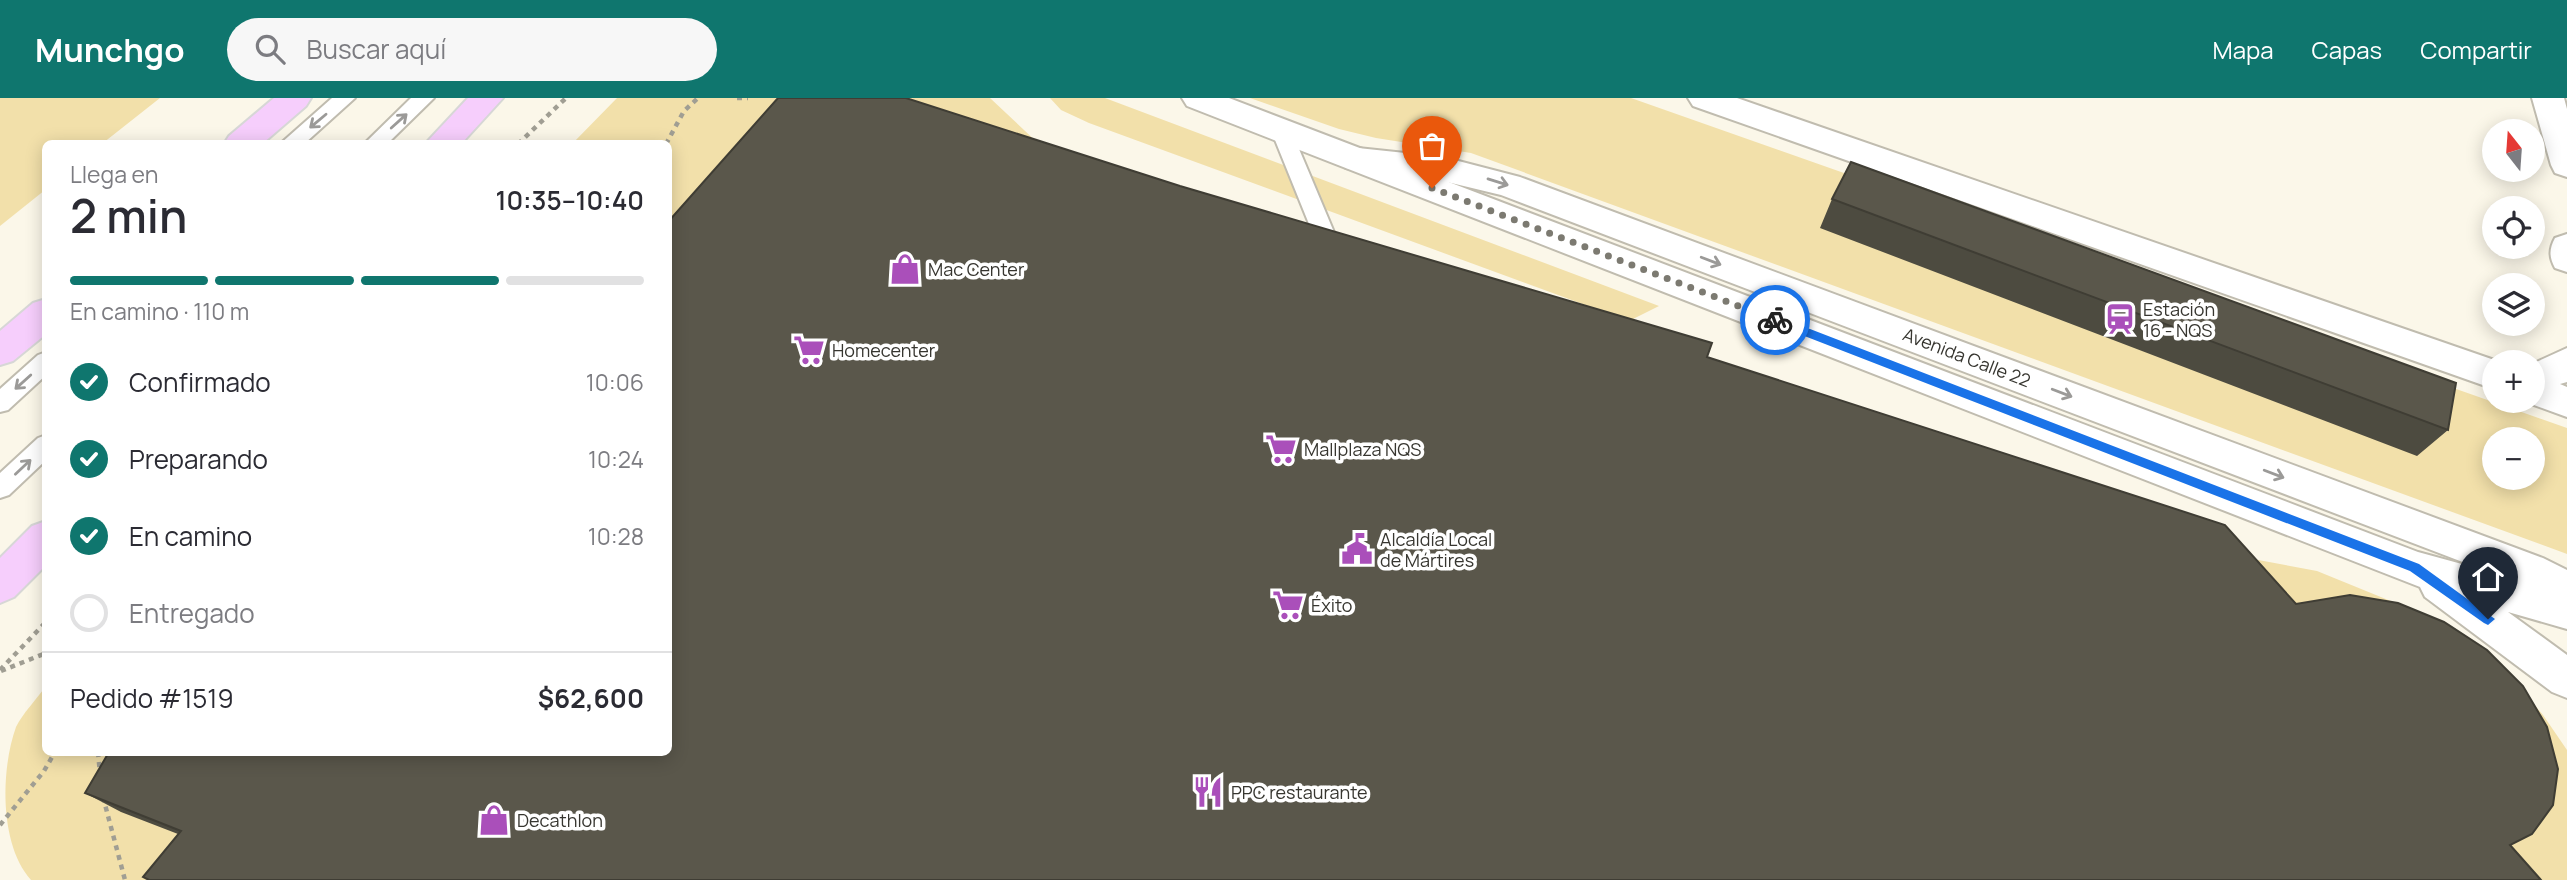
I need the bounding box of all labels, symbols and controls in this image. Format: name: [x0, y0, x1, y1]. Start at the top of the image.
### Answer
search box: [227, 18, 717, 81]
text: Munchgo: [35, 27, 185, 72]
icon: search: [251, 30, 289, 68]
text: Buscar aquí: [307, 31, 446, 67]
text: Mapa: [2213, 33, 2274, 66]
text: Capas: [2312, 33, 2382, 66]
text: Compartir: [2420, 33, 2532, 66]
one-way arrow: [309, 113, 327, 129]
one-way arrow: [390, 113, 408, 129]
pin: [1402, 116, 1462, 188]
north arrow: [2482, 119, 2544, 182]
map controls: [2482, 119, 2545, 490]
icon: bag: [1413, 127, 1451, 165]
text: Llega en: [70, 158, 158, 190]
one-way arrow: [1487, 176, 1509, 189]
text: 10:35–10:40: [495, 182, 644, 218]
text: 2 min: [70, 184, 187, 247]
button: locate: [2482, 196, 2545, 259]
shop icon: Mac Center: [888, 252, 922, 286]
one-way arrow: [1700, 256, 1722, 268]
place label: Mac Center: [928, 257, 1025, 281]
button: layers: [2482, 273, 2545, 336]
courier: [1740, 285, 1810, 355]
text: En camino · 110 m: [70, 295, 249, 327]
place label: Estación 16 - NQS: [2143, 297, 2215, 342]
icon: bike: [1756, 301, 1794, 339]
station icon: Estación 16 - NQS: [2103, 302, 2137, 336]
street label: Avenida Calle 22: [1900, 322, 2034, 392]
supermarket icon: Homecenter: [792, 333, 826, 367]
place label: Homecenter: [832, 338, 936, 362]
button: +: [2482, 350, 2545, 413]
icon: check: [70, 363, 108, 401]
text: Confirmado: [129, 364, 271, 400]
text: 10:06: [586, 366, 644, 398]
one-way arrow: [14, 374, 32, 390]
one-way arrow: [2050, 388, 2072, 400]
button: −: [2482, 427, 2545, 490]
supermarket icon: Mallplaza NQS: [1264, 432, 1298, 466]
place label: Mallplaza NQS: [1304, 437, 1421, 461]
icon: check: [70, 440, 108, 478]
text: Preparando: [129, 441, 268, 477]
text: 10:24: [588, 443, 644, 475]
one-way arrow: [14, 458, 31, 475]
one-way arrow: [2263, 468, 2285, 481]
icon: check: [70, 517, 108, 555]
text: En camino: [129, 518, 252, 554]
text: 10:28: [588, 520, 644, 552]
place label: Alcaldía Local de Mártires: [1380, 527, 1492, 572]
public building icon: Alcaldía Local de Mártires: [1340, 532, 1374, 566]
pin: [2458, 547, 2518, 619]
icon: home: [2469, 558, 2507, 596]
supermarket icon: Éxito: [1271, 588, 1305, 622]
place label: Éxito: [1311, 593, 1352, 617]
text: Entregado: [129, 595, 255, 631]
text: Pedido #1519: [70, 680, 234, 716]
text: $62,600: [538, 680, 644, 716]
restaurant icon: PPC restaurante: [1191, 775, 1225, 809]
place label: PPC restaurante: [1231, 780, 1368, 804]
shop icon: Decathlon: [477, 803, 511, 837]
place label: Decathlon: [517, 808, 603, 832]

